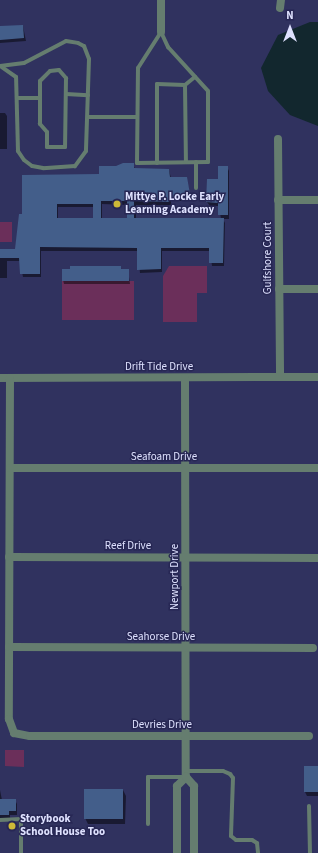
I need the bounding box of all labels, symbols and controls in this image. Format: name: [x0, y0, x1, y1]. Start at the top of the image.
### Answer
north arrow: [270, 8, 310, 48]
text: N: [286, 8, 294, 23]
place label: Mittye P. Locke Early Learning Academy: [125, 191, 224, 217]
marker: Mittye P. Locke Early Learning Academy: [112, 199, 122, 209]
street label: Gulfshore Court: [261, 222, 275, 294]
street label: Drift Tide Drive: [125, 360, 193, 374]
street label: Seafoam Drive: [131, 450, 197, 464]
street label: Reef Drive: [105, 539, 151, 553]
street label: Newport Drive: [168, 544, 182, 610]
street label: Seahorse Drive: [127, 630, 195, 644]
street label: Devries Drive: [132, 718, 192, 732]
place label: Storybook School House Too: [20, 813, 105, 839]
marker: Storybook School House Too: [7, 821, 17, 831]

